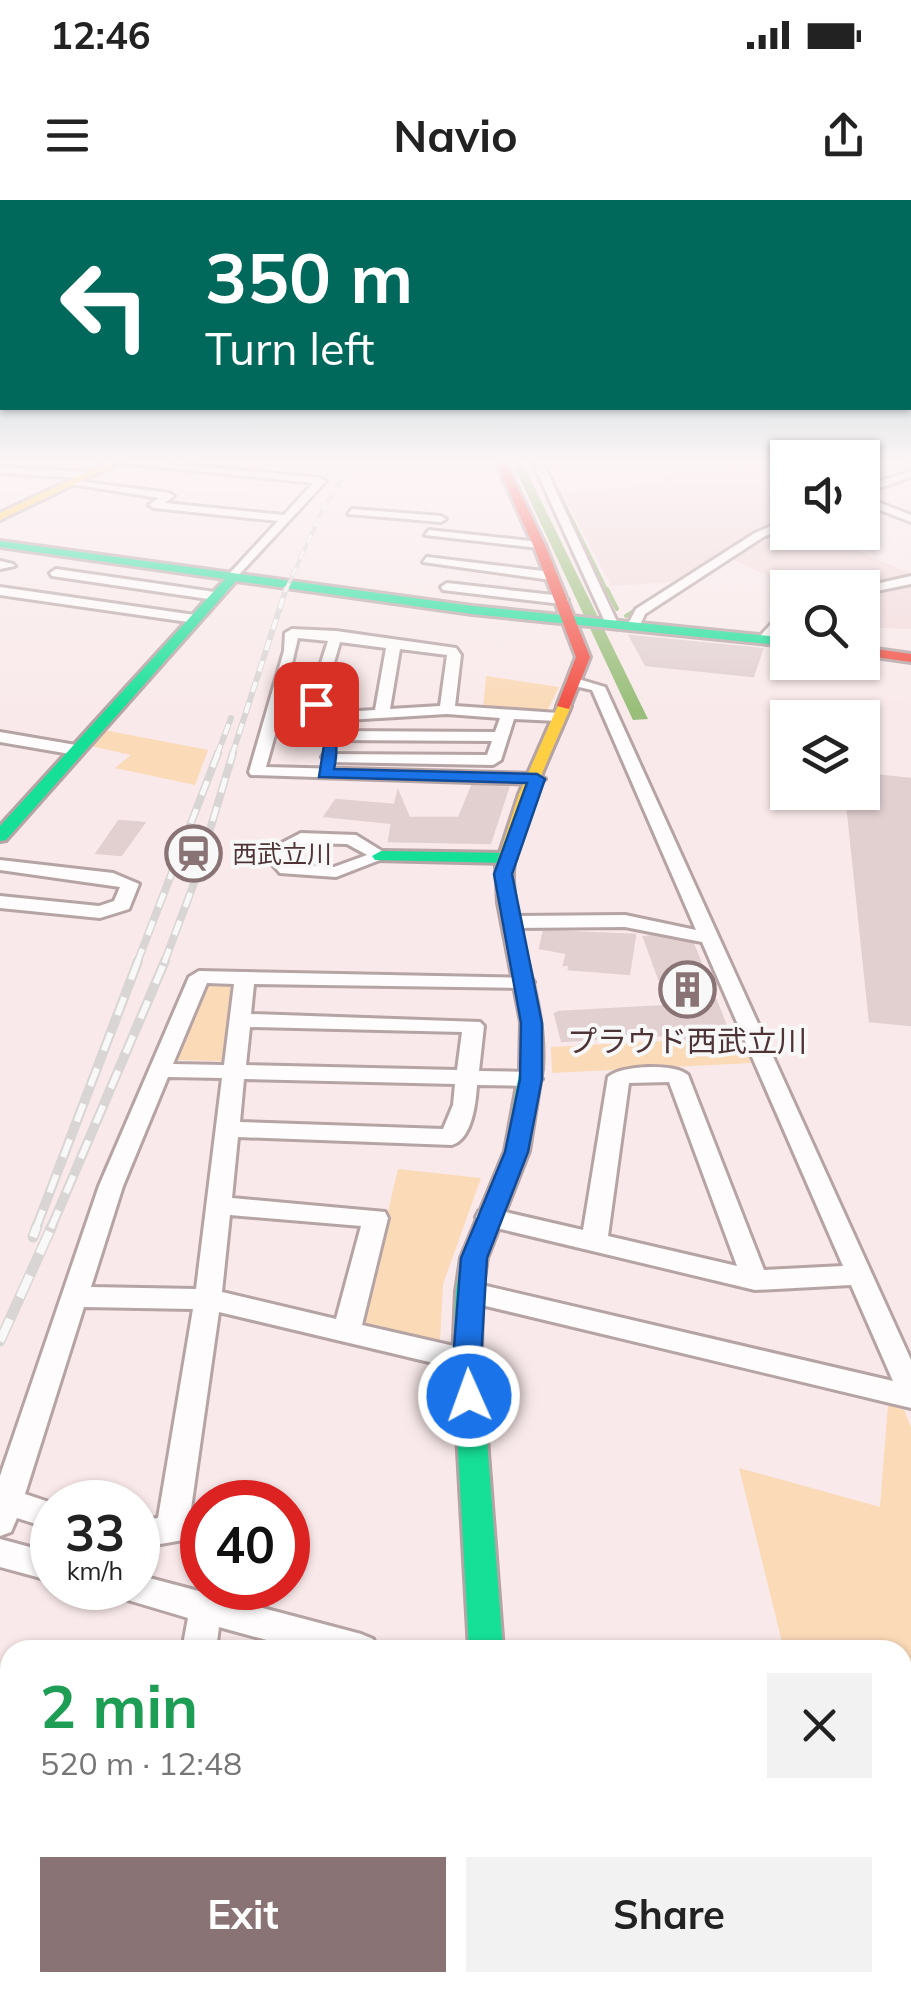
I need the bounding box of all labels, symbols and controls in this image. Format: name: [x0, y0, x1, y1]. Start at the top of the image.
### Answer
text: 12:46: [50, 11, 151, 59]
text: Navio: [393, 107, 518, 163]
icon: menu: [40, 108, 95, 163]
icon: share: [816, 108, 871, 163]
text: 350 m: [205, 233, 413, 321]
icon: left: [40, 240, 170, 370]
text: Turn left: [205, 320, 374, 376]
map controls: [770, 440, 880, 810]
button: sound: [770, 440, 880, 550]
button: search: [770, 570, 880, 680]
pin: [274, 662, 359, 747]
icon: arrive: [289, 677, 344, 732]
button: layers: [770, 700, 880, 810]
station icon: 西武立川: [163, 824, 223, 884]
place label: 西武立川: [232, 838, 332, 869]
building icon: プラウド西武立川: [657, 960, 717, 1020]
place label: プラウド西武立川: [567, 1022, 807, 1060]
position arrow: [417, 1344, 521, 1448]
speed limit sign: 40: [180, 1480, 310, 1610]
text: 33: [65, 1501, 125, 1564]
text: km/h: [67, 1555, 123, 1586]
text: 2 min: [40, 1668, 198, 1743]
button: close: [767, 1673, 872, 1778]
text: 520 m · 12:48: [40, 1743, 242, 1783]
button: Exit: [40, 1857, 446, 1972]
button: Share: [466, 1857, 872, 1972]

